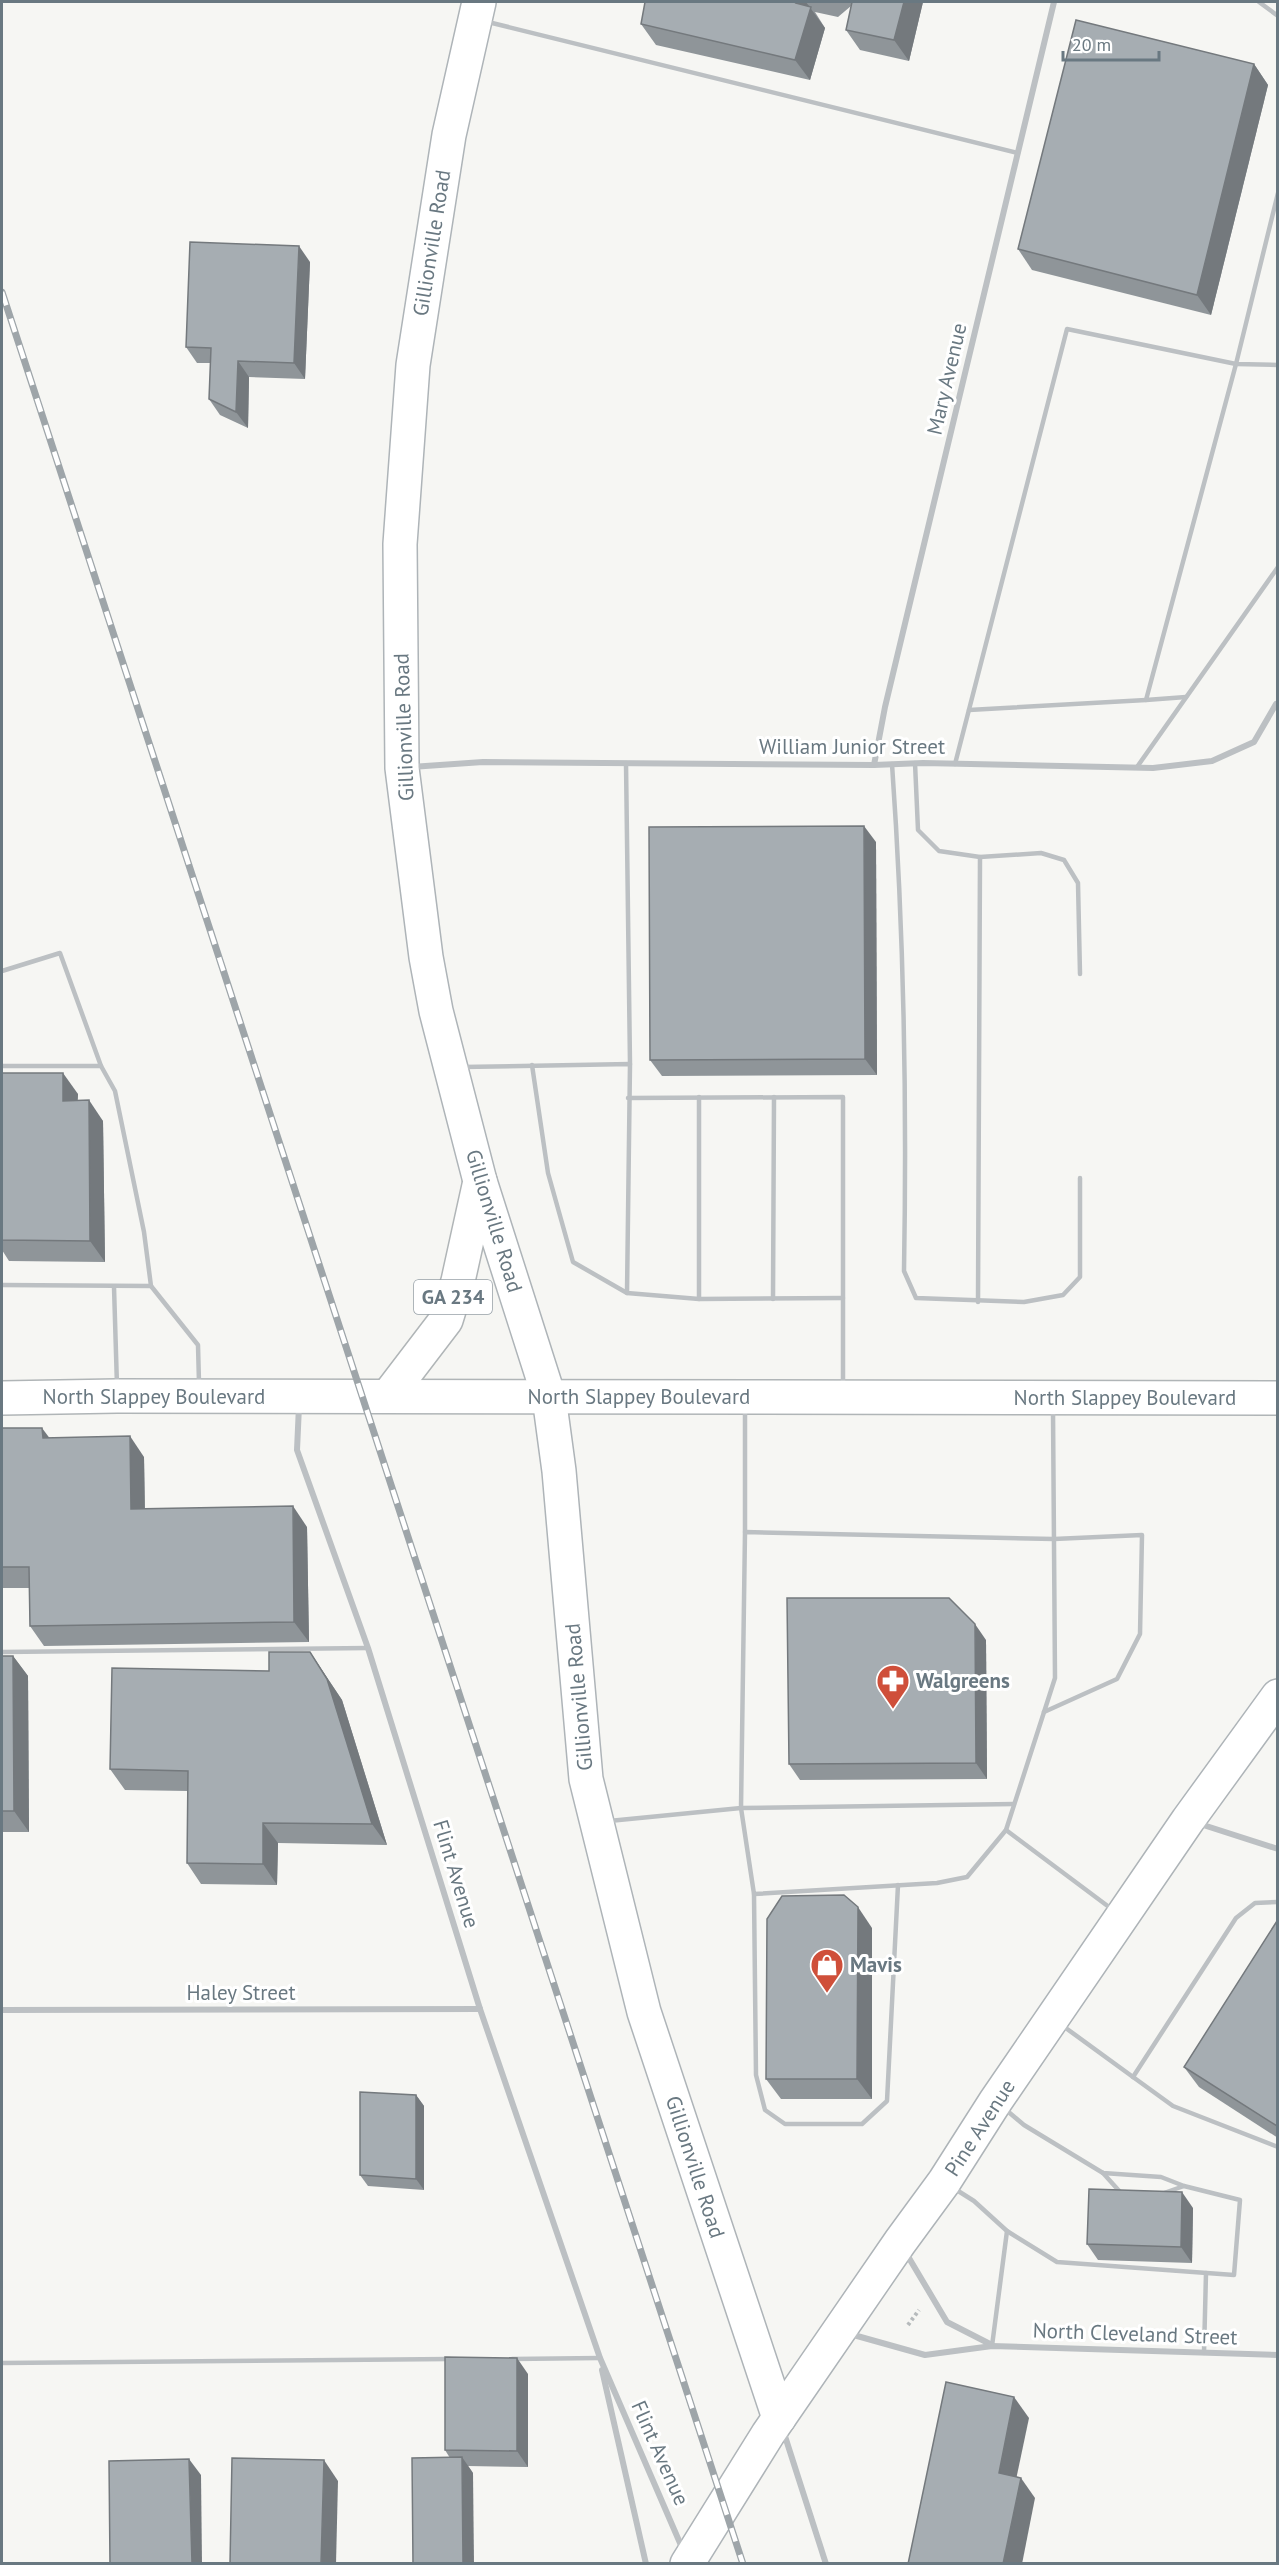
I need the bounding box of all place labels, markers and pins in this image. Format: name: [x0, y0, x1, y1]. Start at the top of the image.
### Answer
pharmacy icon: Walgreens: [875, 1663, 911, 1710]
place label: Walgreens: [916, 1667, 1010, 1694]
shop icon: Mavis: [809, 1947, 845, 1994]
place label: Mavis: [850, 1951, 902, 1978]

